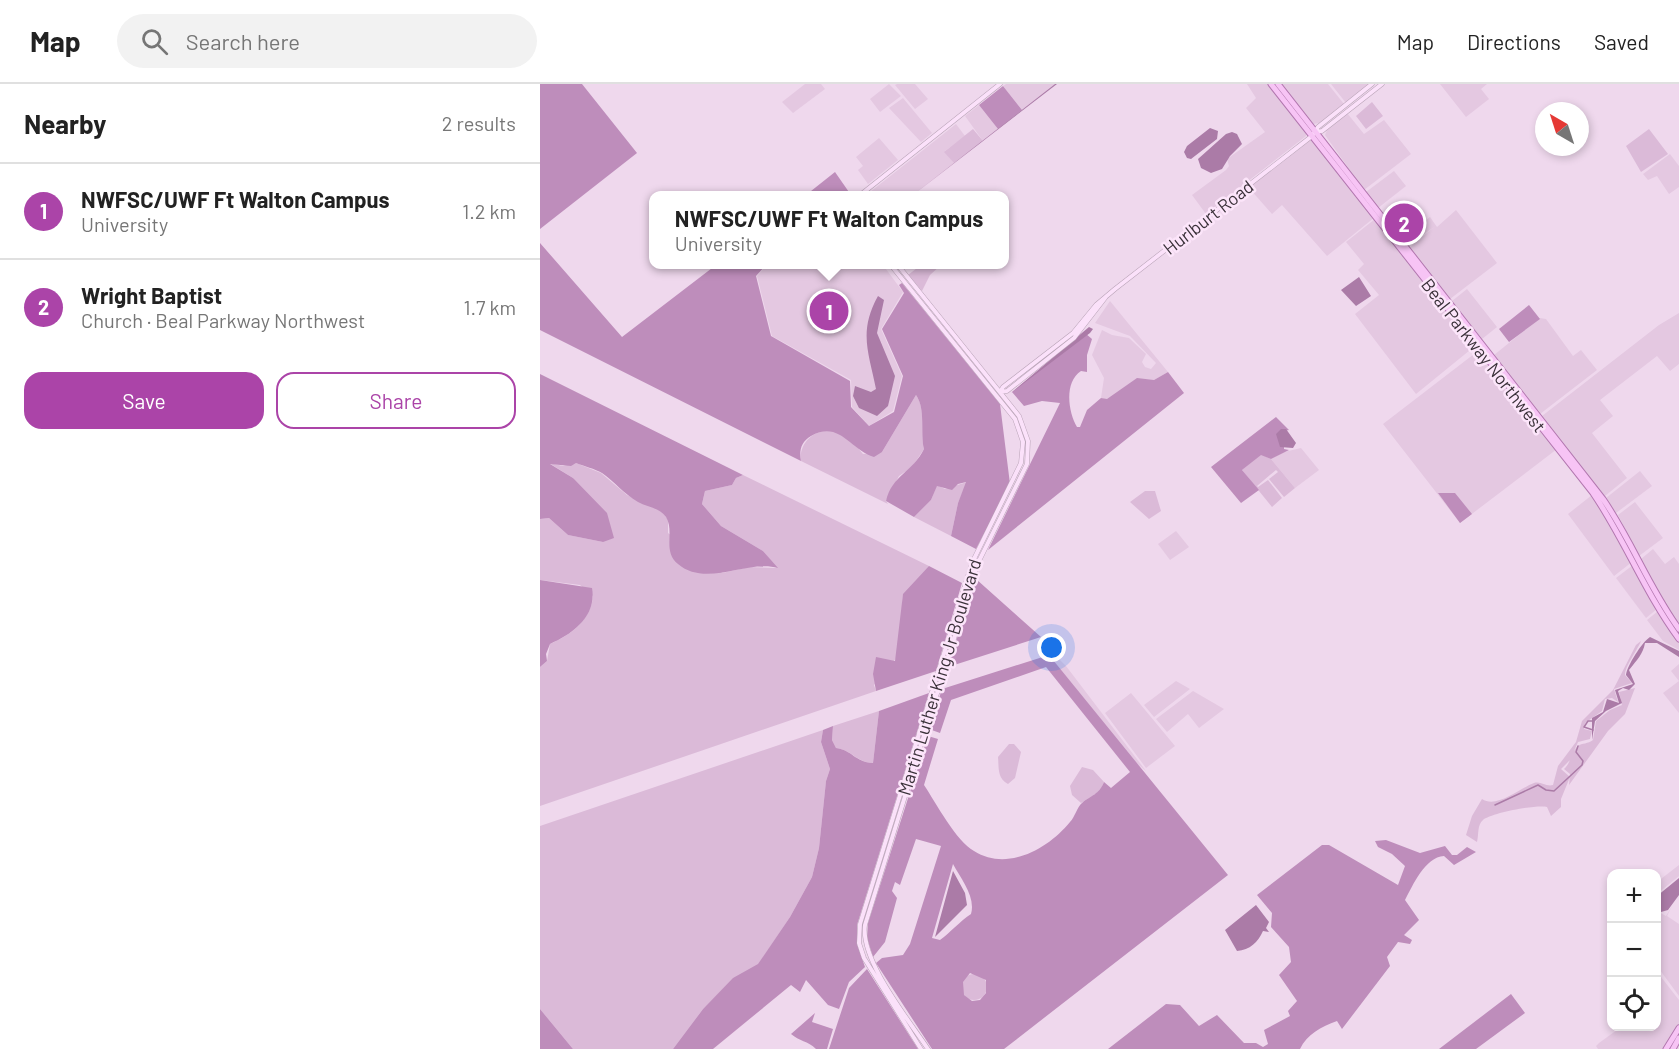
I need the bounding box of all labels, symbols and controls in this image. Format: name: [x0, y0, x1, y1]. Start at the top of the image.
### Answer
search box: [117, 14, 537, 68]
text: Map: [30, 24, 81, 58]
icon: search: [138, 25, 171, 58]
text: Search here: [186, 28, 300, 54]
text: Map: [1397, 29, 1434, 54]
text: Directions: [1467, 29, 1561, 54]
text: Saved: [1594, 29, 1649, 54]
north arrow: [1535, 102, 1589, 156]
text: Nearby: [24, 108, 106, 139]
text: 2 results: [442, 111, 516, 135]
street label: Hurlburt Road: [1159, 175, 1257, 259]
text: NWFSC/UWF Ft Walton Campus: [81, 186, 389, 212]
popup: [649, 191, 1009, 269]
text: 1: [40, 199, 47, 223]
text: 1.2 km: [462, 199, 516, 223]
pin: 2: [1384, 200, 1424, 246]
text: NWFSC/UWF Ft Walton Campus: [675, 205, 983, 231]
text: University: [81, 212, 168, 236]
text: University: [675, 231, 762, 255]
street label: Beal Parkway Northwest: [1417, 274, 1551, 436]
text: Wright Baptist: [81, 282, 222, 308]
pin: 1: [810, 288, 848, 334]
text: 2: [38, 295, 49, 319]
text: 1.7 km: [463, 295, 516, 319]
text: Church · Beal Parkway Northwest: [81, 308, 365, 332]
button: Save: [24, 372, 264, 429]
button: Share: [276, 372, 516, 429]
street label: Martin Luther King Jr Boulevard: [892, 556, 986, 798]
your location: [1037, 633, 1066, 662]
map controls: [1607, 869, 1661, 1031]
button: +: [1607, 869, 1661, 923]
button: −: [1607, 923, 1661, 977]
button: locate: [1607, 977, 1661, 1031]

